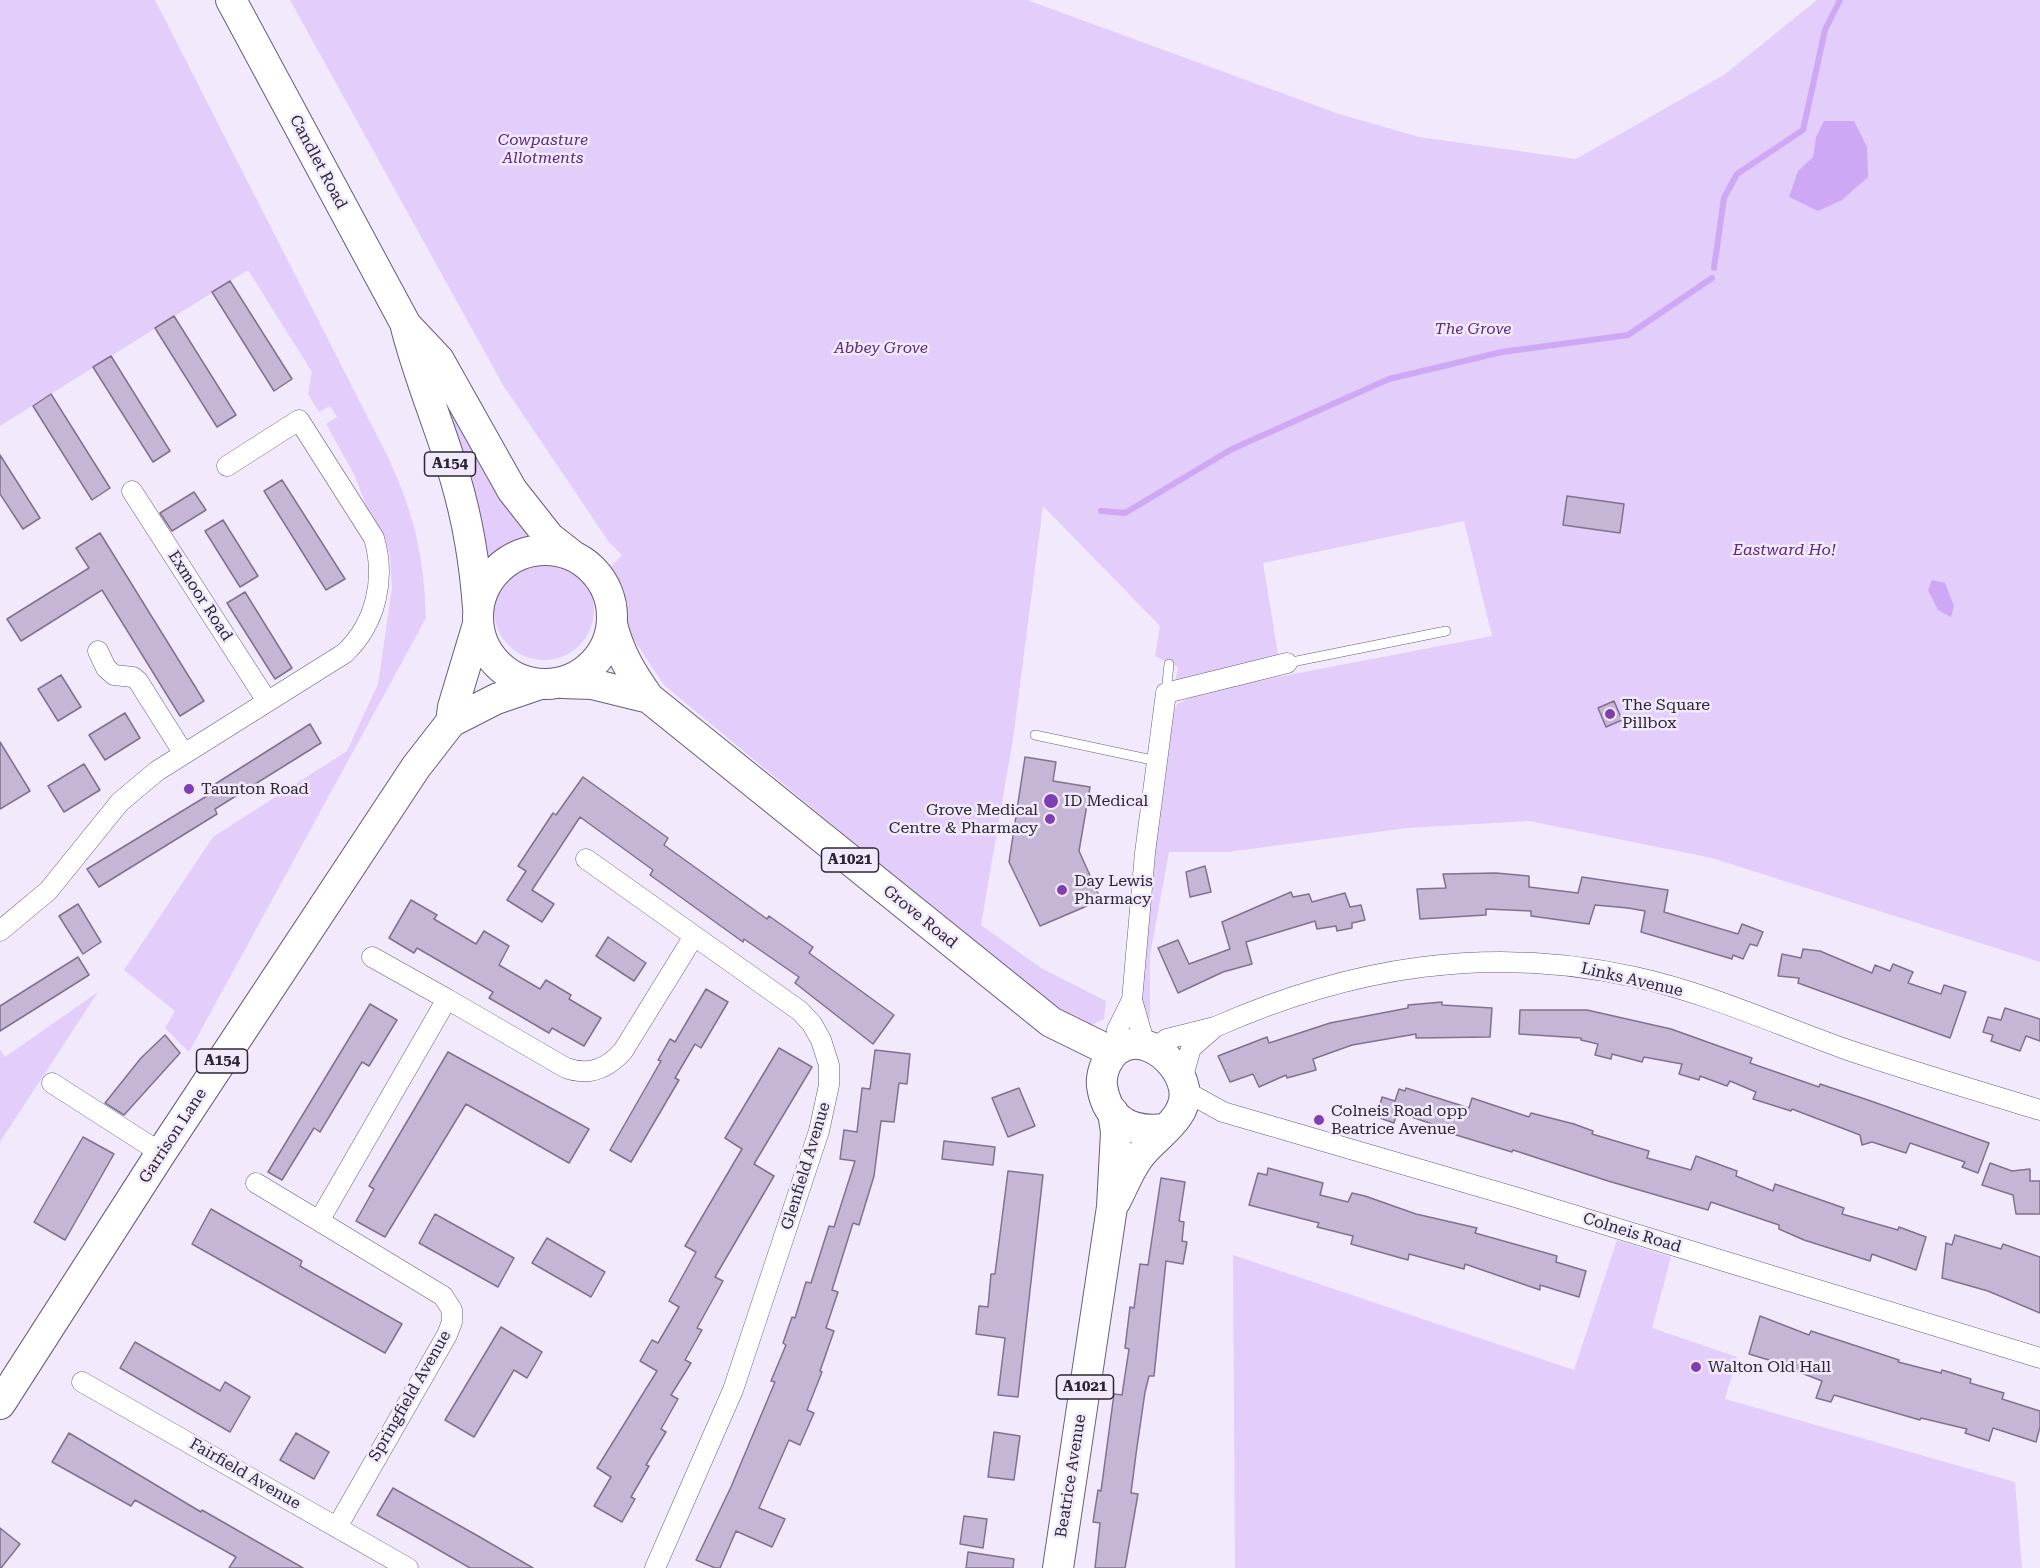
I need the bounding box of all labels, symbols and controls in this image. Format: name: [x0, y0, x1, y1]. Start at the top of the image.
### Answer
street label: Candlet Road: [285, 112, 351, 212]
park label: Cowpasture Allotments: [498, 130, 588, 168]
park label: The Grove: [1435, 319, 1511, 339]
park label: Abbey Grove: [834, 338, 928, 358]
road number: A154: [424, 452, 476, 476]
park label: Eastward Ho!: [1733, 540, 1835, 560]
street label: Exmoor Road: [164, 547, 236, 645]
place label: The Square Pillbox: [1622, 695, 1710, 733]
marker: The Square Pillbox: [1603, 707, 1617, 721]
place label: Taunton Road: [201, 779, 309, 799]
marker: Taunton Road: [182, 782, 196, 796]
place label: ID Medical: [1064, 791, 1148, 811]
marker: ID Medical: [1042, 792, 1060, 810]
place label: Grove Medical Centre & Pharmacy: [889, 800, 1038, 838]
marker: Grove Medical Centre & Pharmacy: [1043, 812, 1057, 826]
road number: A1021: [822, 848, 878, 872]
place label: Day Lewis Pharmacy: [1074, 871, 1153, 909]
street label: Grove Road: [879, 881, 961, 953]
marker: Day Lewis Pharmacy: [1055, 883, 1069, 897]
street label: Links Avenue: [1579, 959, 1685, 1001]
road number: A154: [196, 1049, 248, 1073]
street label: Garrison Lane: [135, 1085, 211, 1187]
street label: Glenfield Avenue: [777, 1100, 835, 1232]
place label: Colneis Road opp Beatrice Avenue: [1331, 1101, 1467, 1139]
marker: Colneis Road opp Beatrice Avenue: [1312, 1113, 1326, 1127]
street label: Colneis Road: [1581, 1209, 1683, 1257]
street label: Springfield Avenue: [365, 1327, 455, 1465]
place label: Walton Old Hall: [1708, 1357, 1831, 1377]
marker: Walton Old Hall: [1689, 1360, 1703, 1374]
road number: A1021: [1056, 1375, 1114, 1399]
street label: Beatrice Avenue: [1052, 1413, 1090, 1539]
street label: Fairfield Avenue: [186, 1434, 304, 1514]

